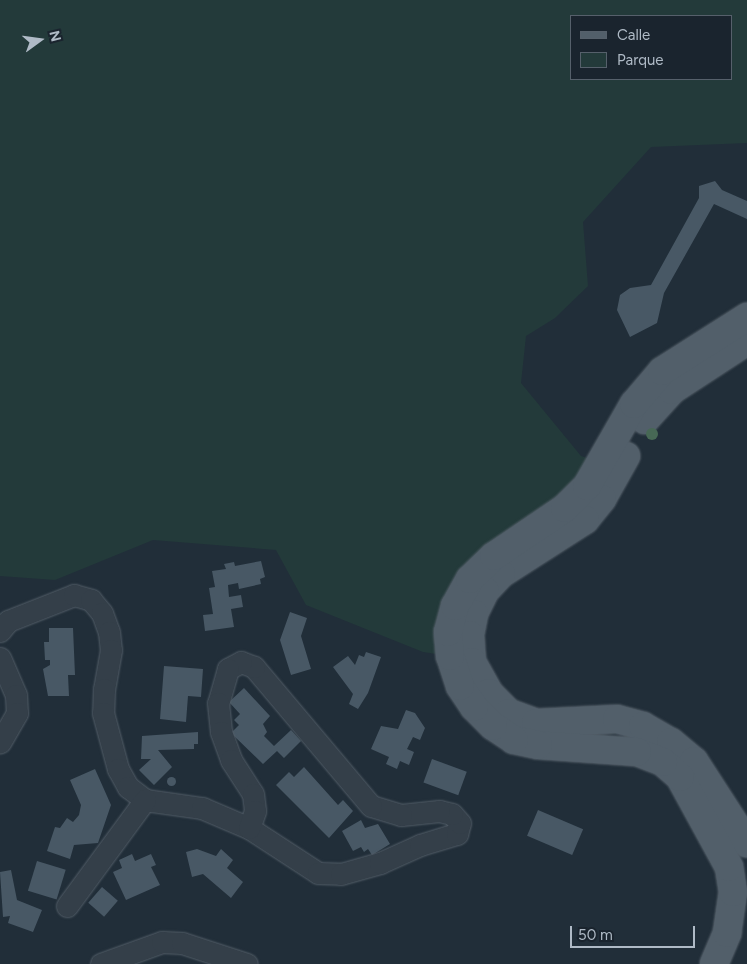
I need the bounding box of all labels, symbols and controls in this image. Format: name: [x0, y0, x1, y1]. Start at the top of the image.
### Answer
north arrow: [15, 15, 65, 65]
legend: [570, 15, 732, 80]
text: Calle: [617, 26, 650, 44]
text: N: [45, 29, 65, 44]
text: Parque: [617, 51, 664, 69]
scale bar: [572, 916, 697, 948]
text: 50 m: [578, 926, 613, 944]

